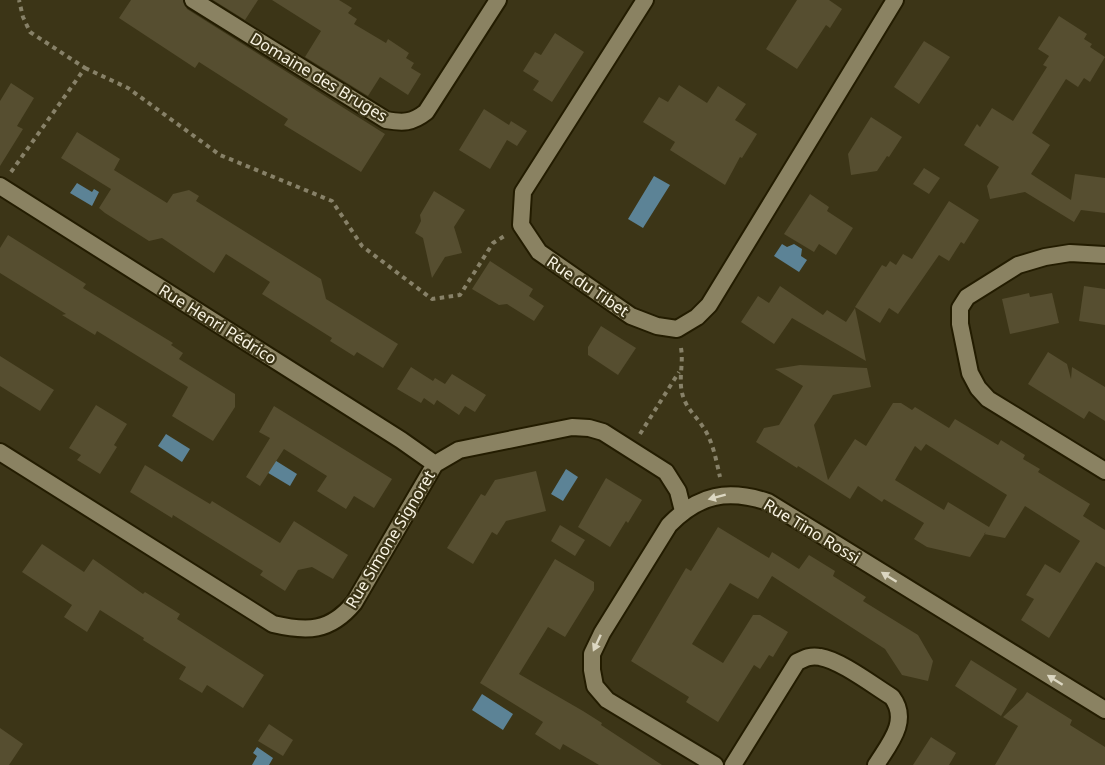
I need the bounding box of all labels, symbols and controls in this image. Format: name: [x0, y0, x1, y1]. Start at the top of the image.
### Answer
street label: Domaine des Bruges: [246, 27, 392, 127]
street label: Rue du Tibet: [543, 250, 634, 322]
street label: Rue Henri Pédrico: [155, 279, 281, 369]
street label: Rue Simone Signoret: [340, 466, 440, 612]
one-way arrow: [708, 493, 726, 502]
street label: Rue Tino Rossi: [760, 494, 864, 568]
one-way arrow: [881, 572, 897, 583]
one-way arrow: [593, 634, 602, 651]
one-way arrow: [1047, 674, 1063, 685]

